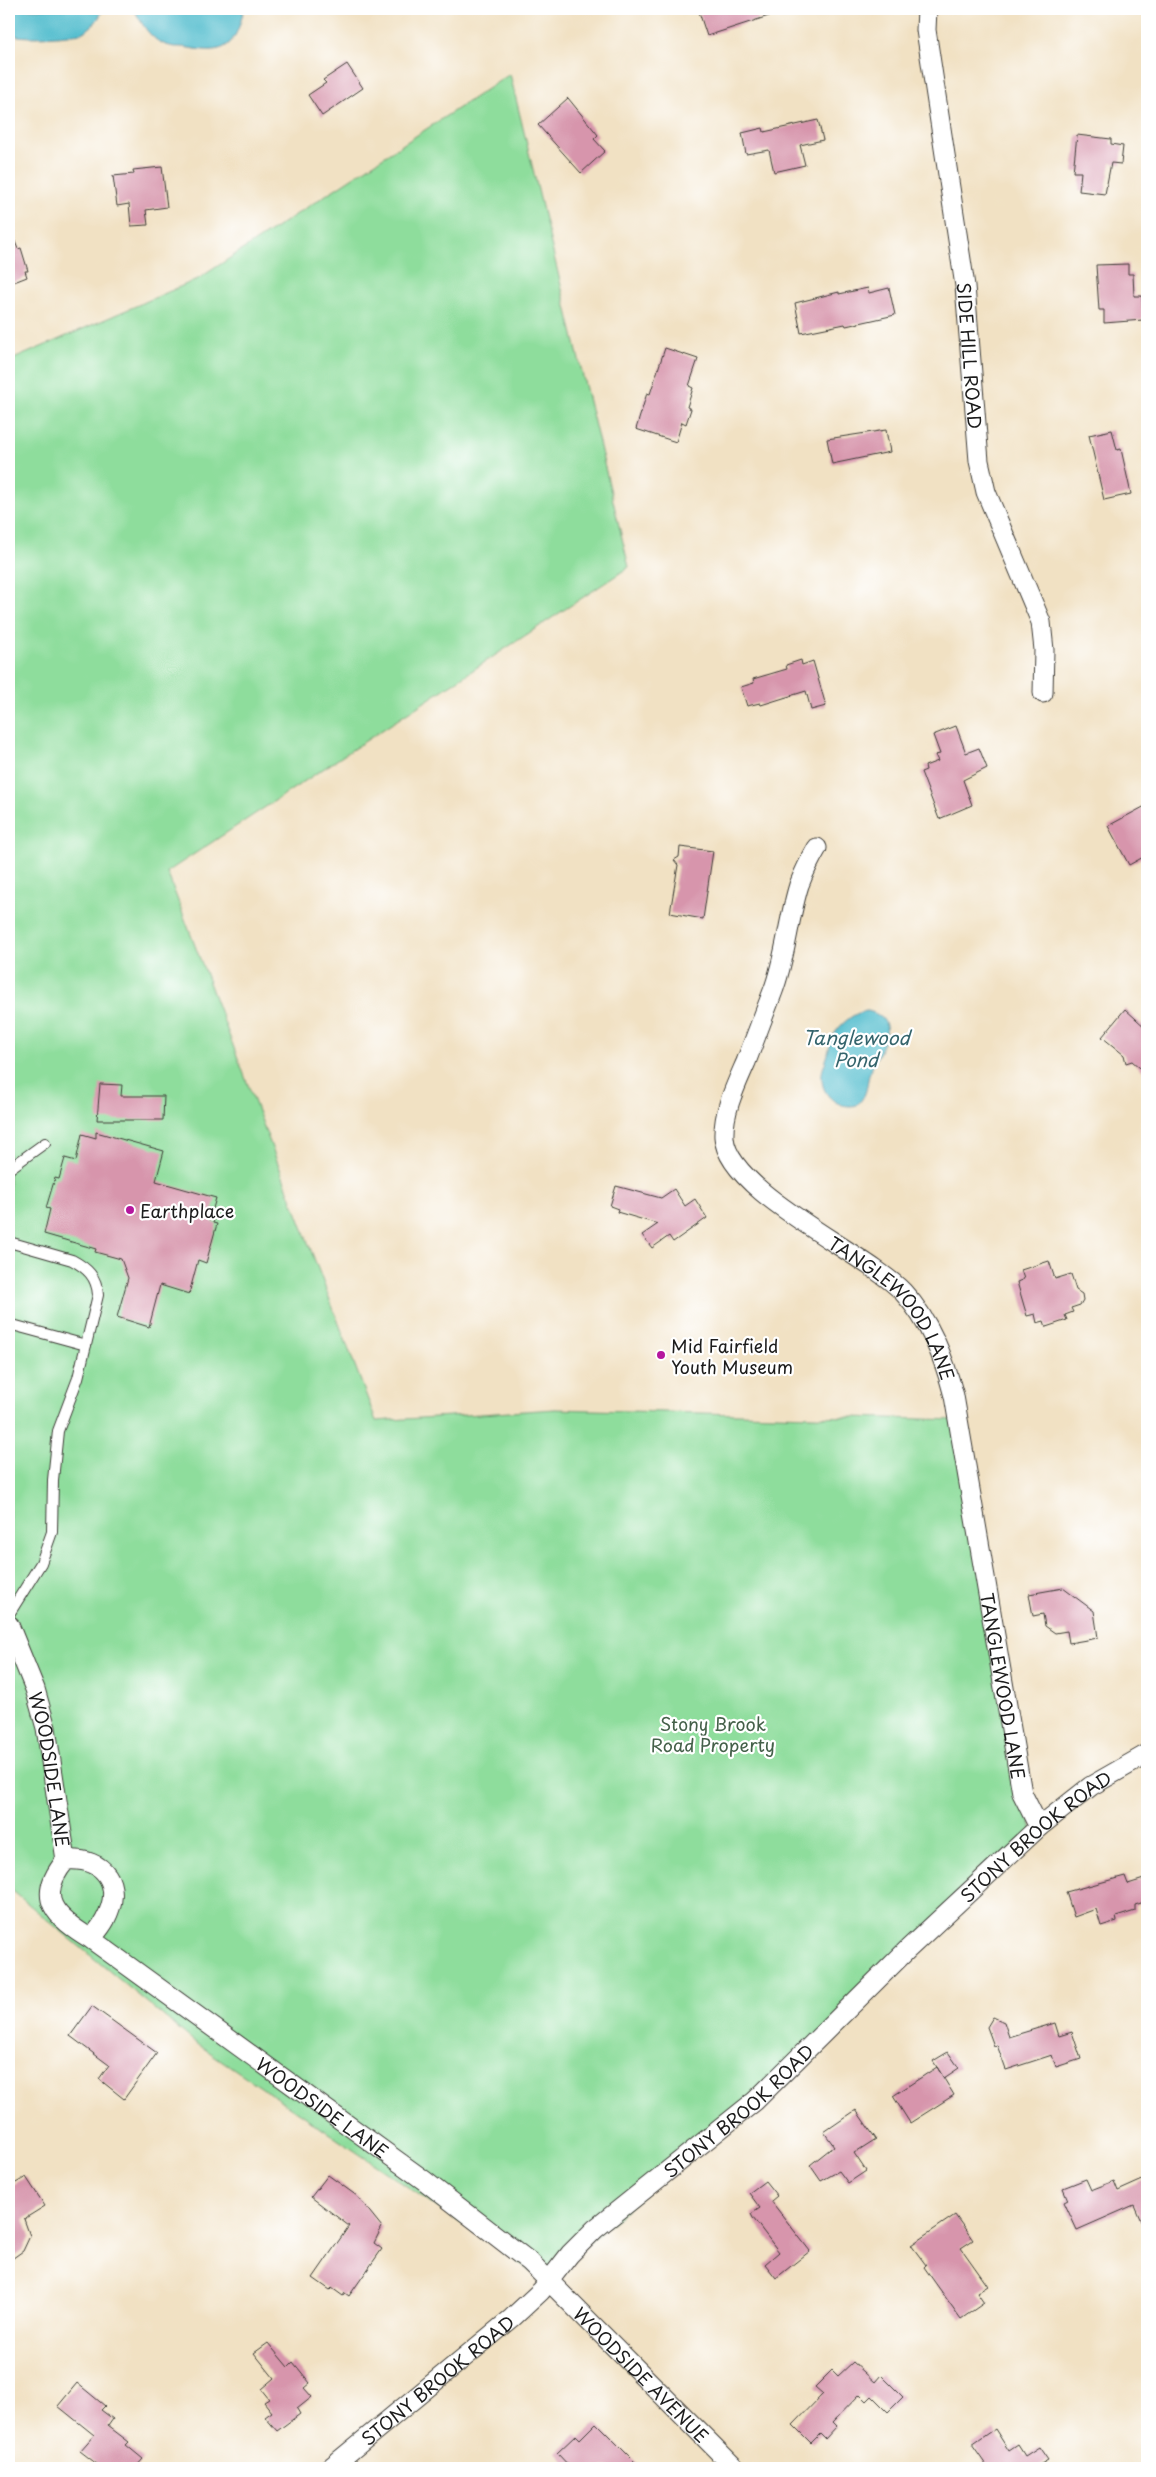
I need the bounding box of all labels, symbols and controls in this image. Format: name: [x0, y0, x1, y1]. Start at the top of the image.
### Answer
street label: SIDE HILL ROAD: [951, 282, 990, 430]
water label: Tanglewood Pond: [802, 1023, 912, 1073]
place label: Earthplace: [140, 1197, 234, 1224]
marker: Earthplace: [124, 1204, 136, 1216]
street label: TANGLEWOOD LANE: [823, 1229, 962, 1383]
place label: Mid Fairfield Youth Museum: [671, 1332, 793, 1380]
marker: Mid Fairfield Youth Museum: [655, 1349, 667, 1361]
street label: TANGLEWOOD LANE: [974, 1591, 1033, 1781]
street label: WOODSIDE LANE: [23, 1688, 77, 1849]
park label: Stony Brook Road Property: [651, 1710, 775, 1758]
street label: STONY BROOK ROAD: [953, 1764, 1116, 1908]
street label: STONY BROOK ROAD: [657, 2037, 819, 2183]
street label: WOODSIDE LANE: [251, 2050, 395, 2164]
street label: WOODSIDE AVENUE: [568, 2300, 715, 2448]
street label: STONY BROOK ROAD: [355, 2308, 520, 2451]

